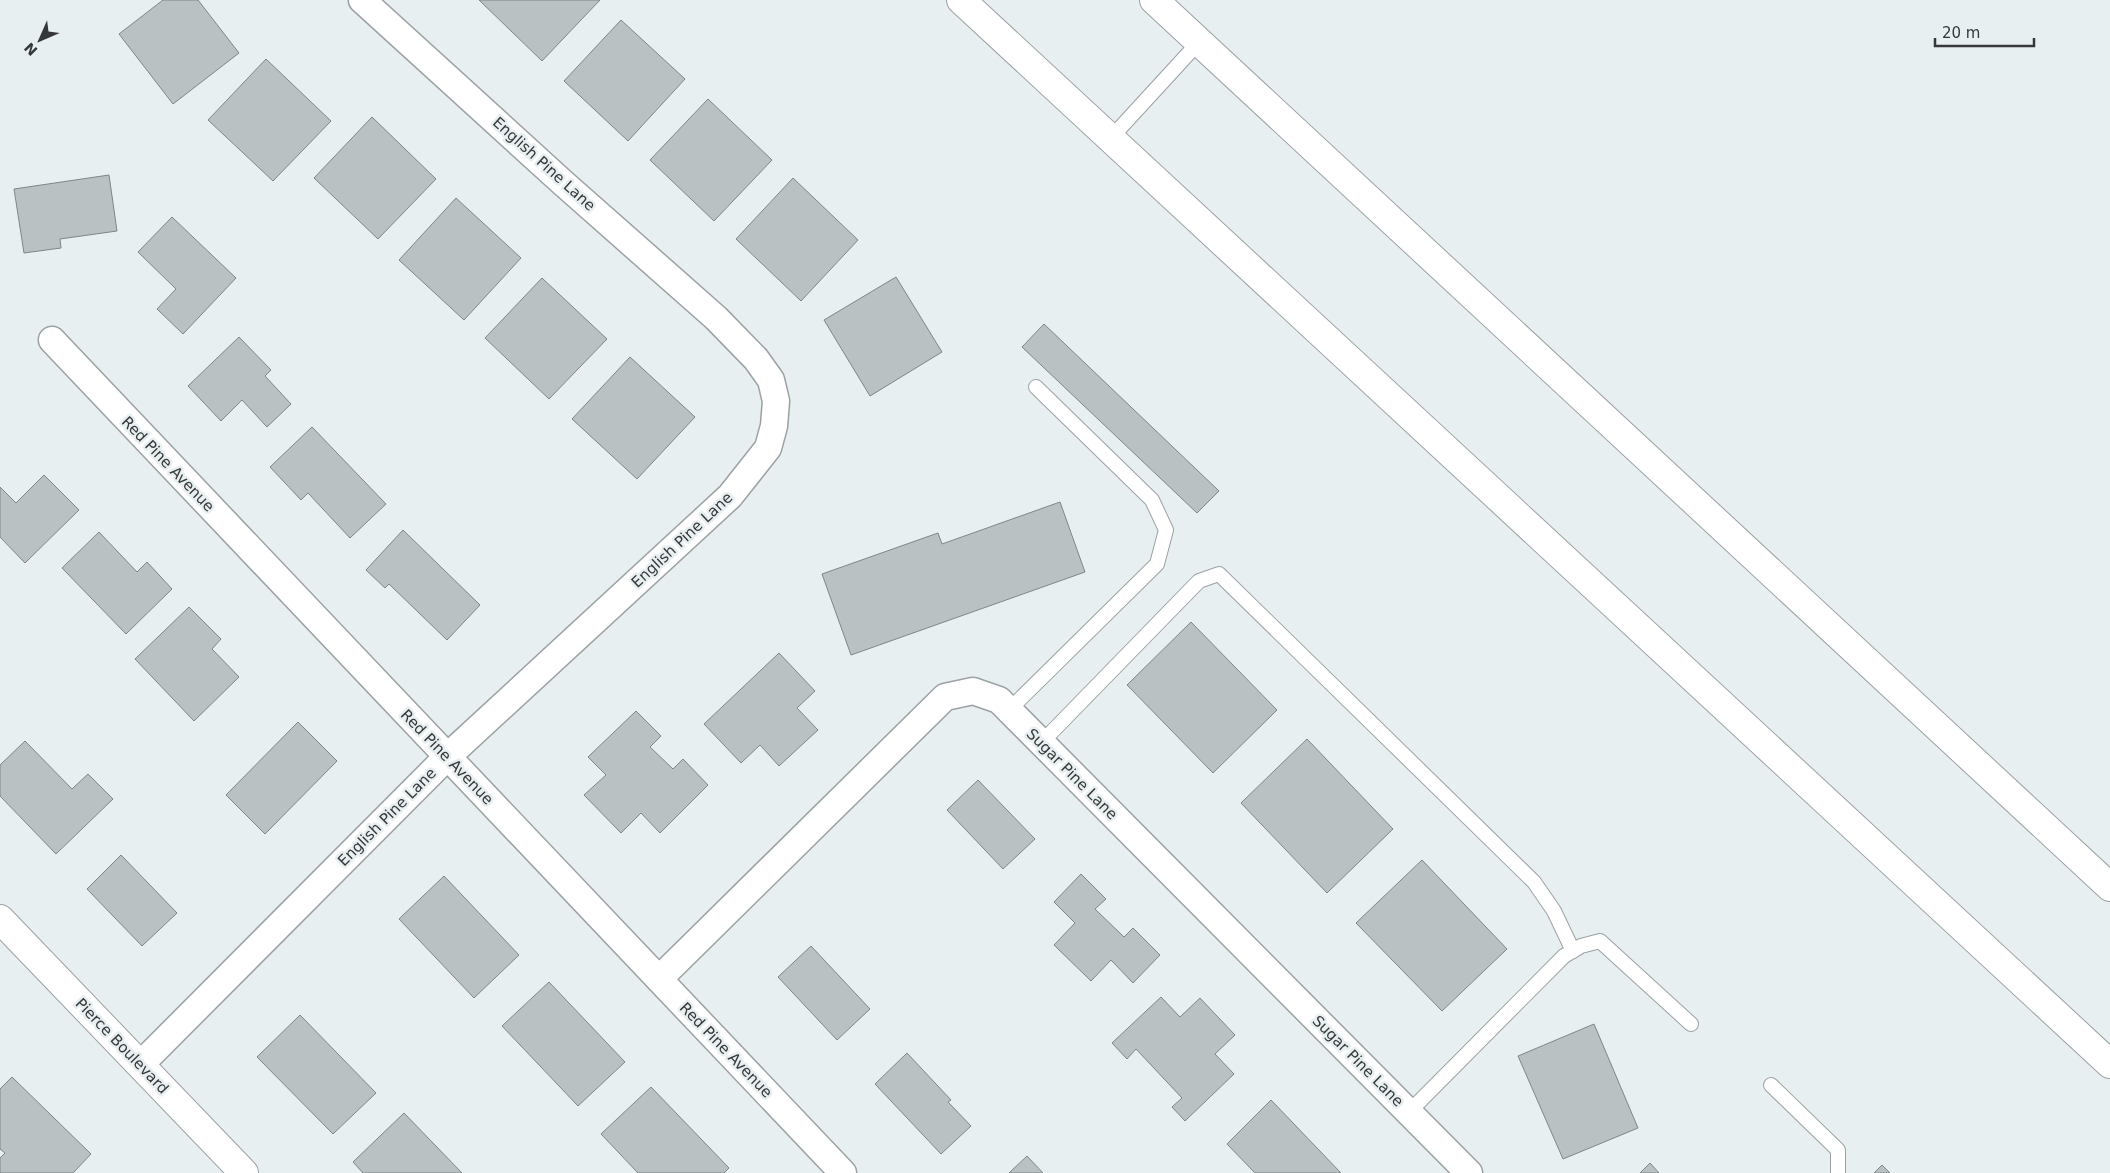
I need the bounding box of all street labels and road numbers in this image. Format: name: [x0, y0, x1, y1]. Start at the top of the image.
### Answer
street label: English Pine Lane: [489, 113, 599, 215]
street label: Red Pine Avenue: [118, 413, 218, 515]
street label: English Pine Lane: [628, 489, 736, 591]
street label: Red Pine Avenue: [397, 706, 497, 808]
street label: Sugar Pine Lane: [1023, 725, 1121, 823]
street label: English Pine Lane: [334, 764, 440, 870]
street label: Pierce Boulevard: [72, 994, 172, 1098]
street label: Red Pine Avenue: [676, 999, 776, 1101]
street label: Sugar Pine Lane: [1309, 1012, 1407, 1110]

